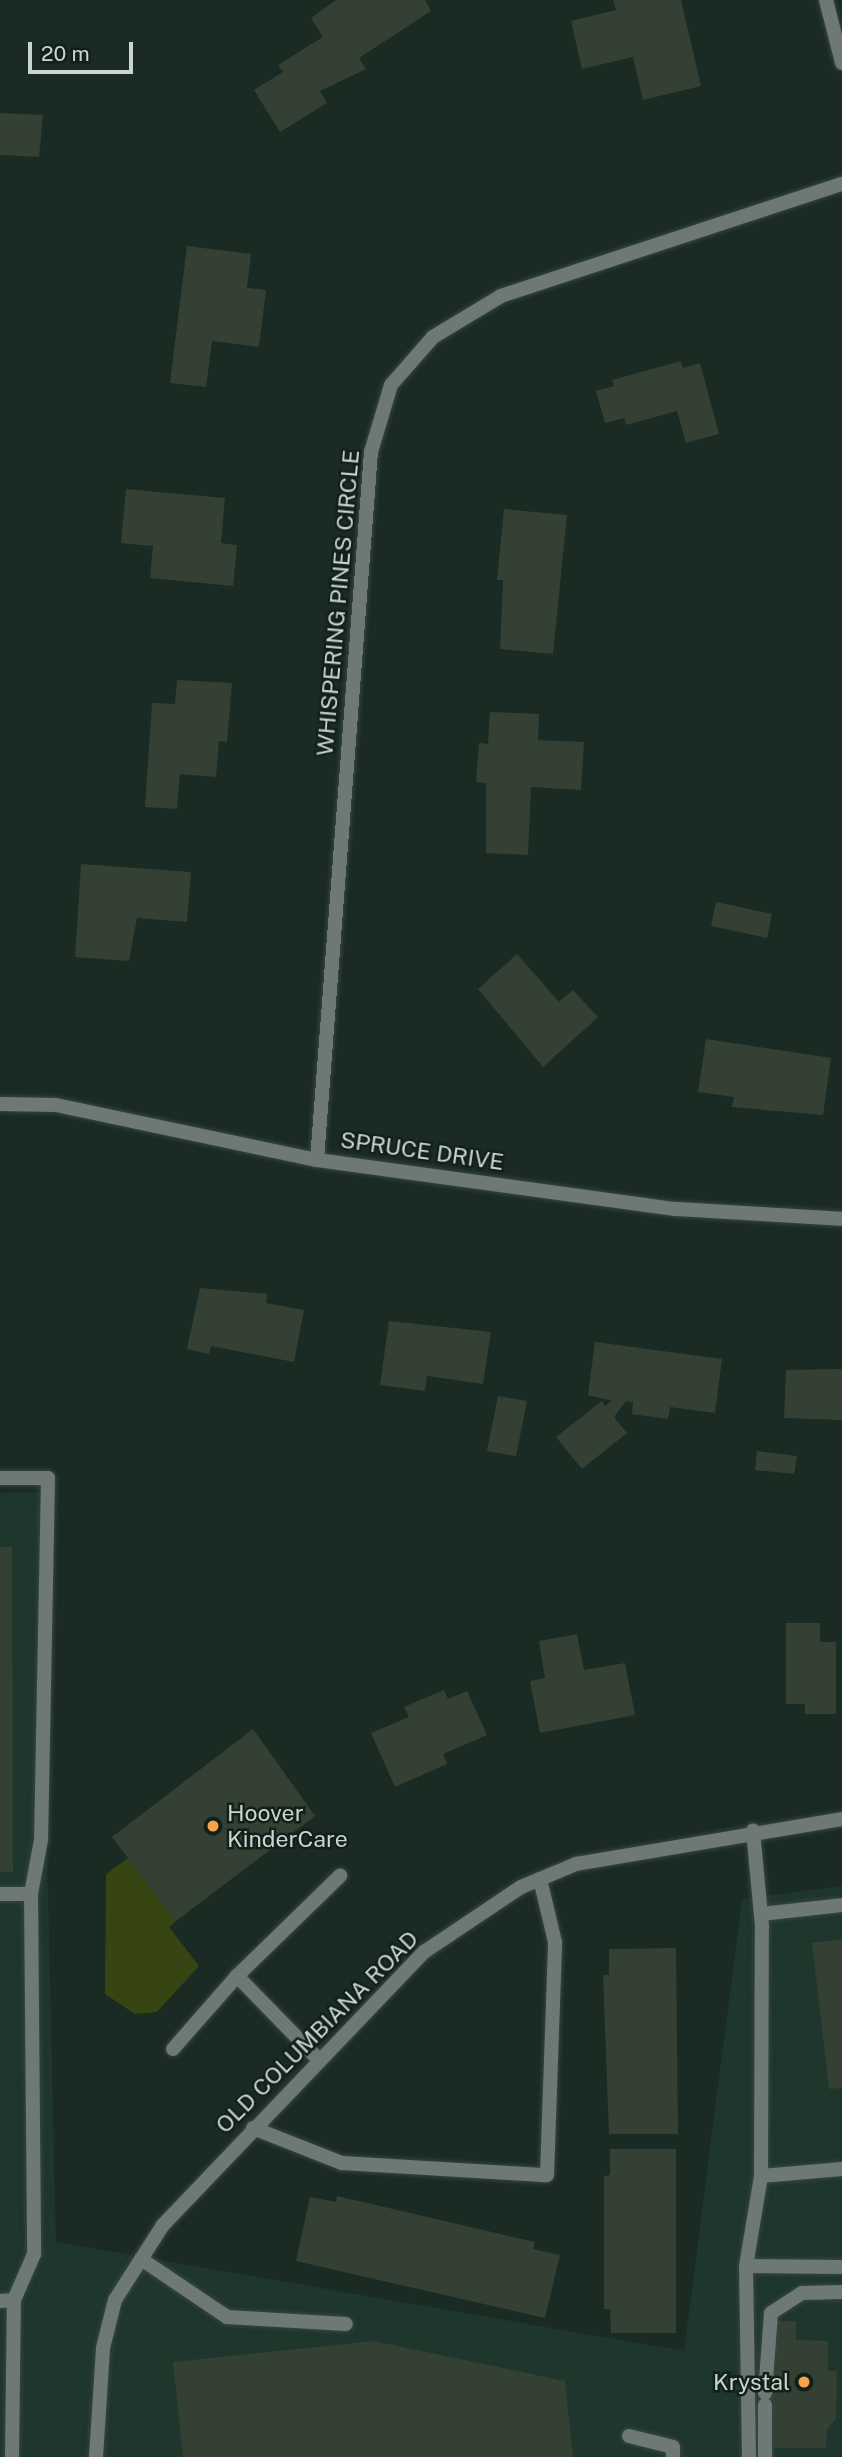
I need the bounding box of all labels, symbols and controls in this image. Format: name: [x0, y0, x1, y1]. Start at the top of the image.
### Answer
scale bar: [32, 28, 136, 72]
text: 20 m: [41, 41, 90, 66]
street label: WHISPERING PINES CIRCLE: [311, 449, 365, 757]
street label: SPRUCE DRIVE: [339, 1126, 505, 1176]
place label: Hoover KinderCare: [227, 1799, 348, 1853]
marker: Hoover KinderCare: [205, 1818, 221, 1834]
street label: OLD COLUMBIANA ROAD: [210, 1925, 424, 2139]
place label: Krystal: [713, 2368, 790, 2396]
marker: Krystal: [796, 2374, 812, 2390]

